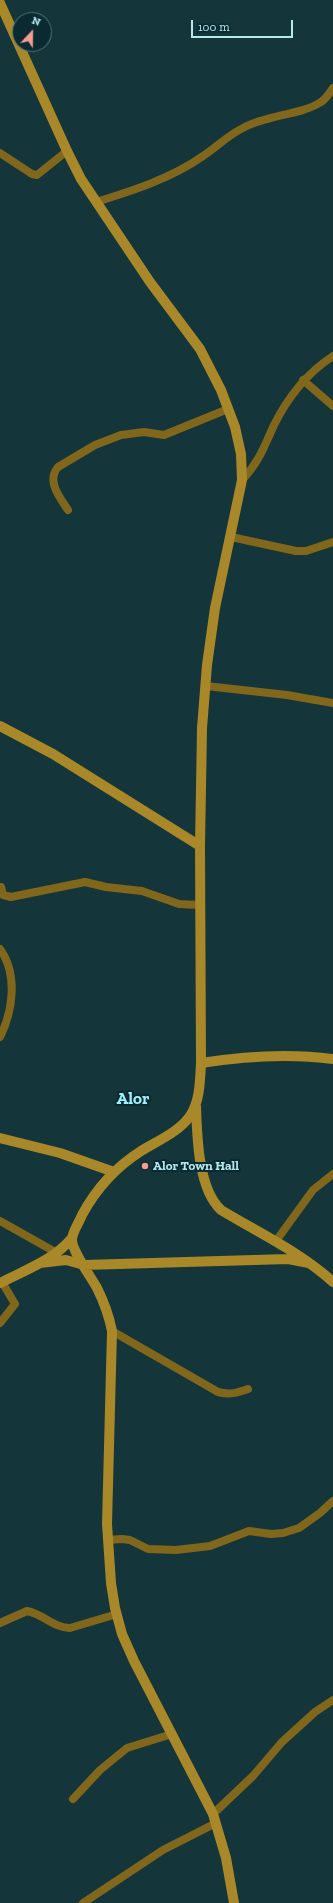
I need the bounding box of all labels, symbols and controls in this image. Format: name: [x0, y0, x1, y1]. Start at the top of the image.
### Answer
north arrow: [12, 12, 52, 52]
scale bar: [193, 12, 295, 38]
text: N: [30, 14, 43, 29]
text: 100 m: [198, 20, 230, 34]
district label: Alor: [117, 1089, 149, 1109]
place label: Alor Town Hall: [153, 1158, 239, 1174]
marker: Alor Town Hall: [140, 1161, 150, 1171]

